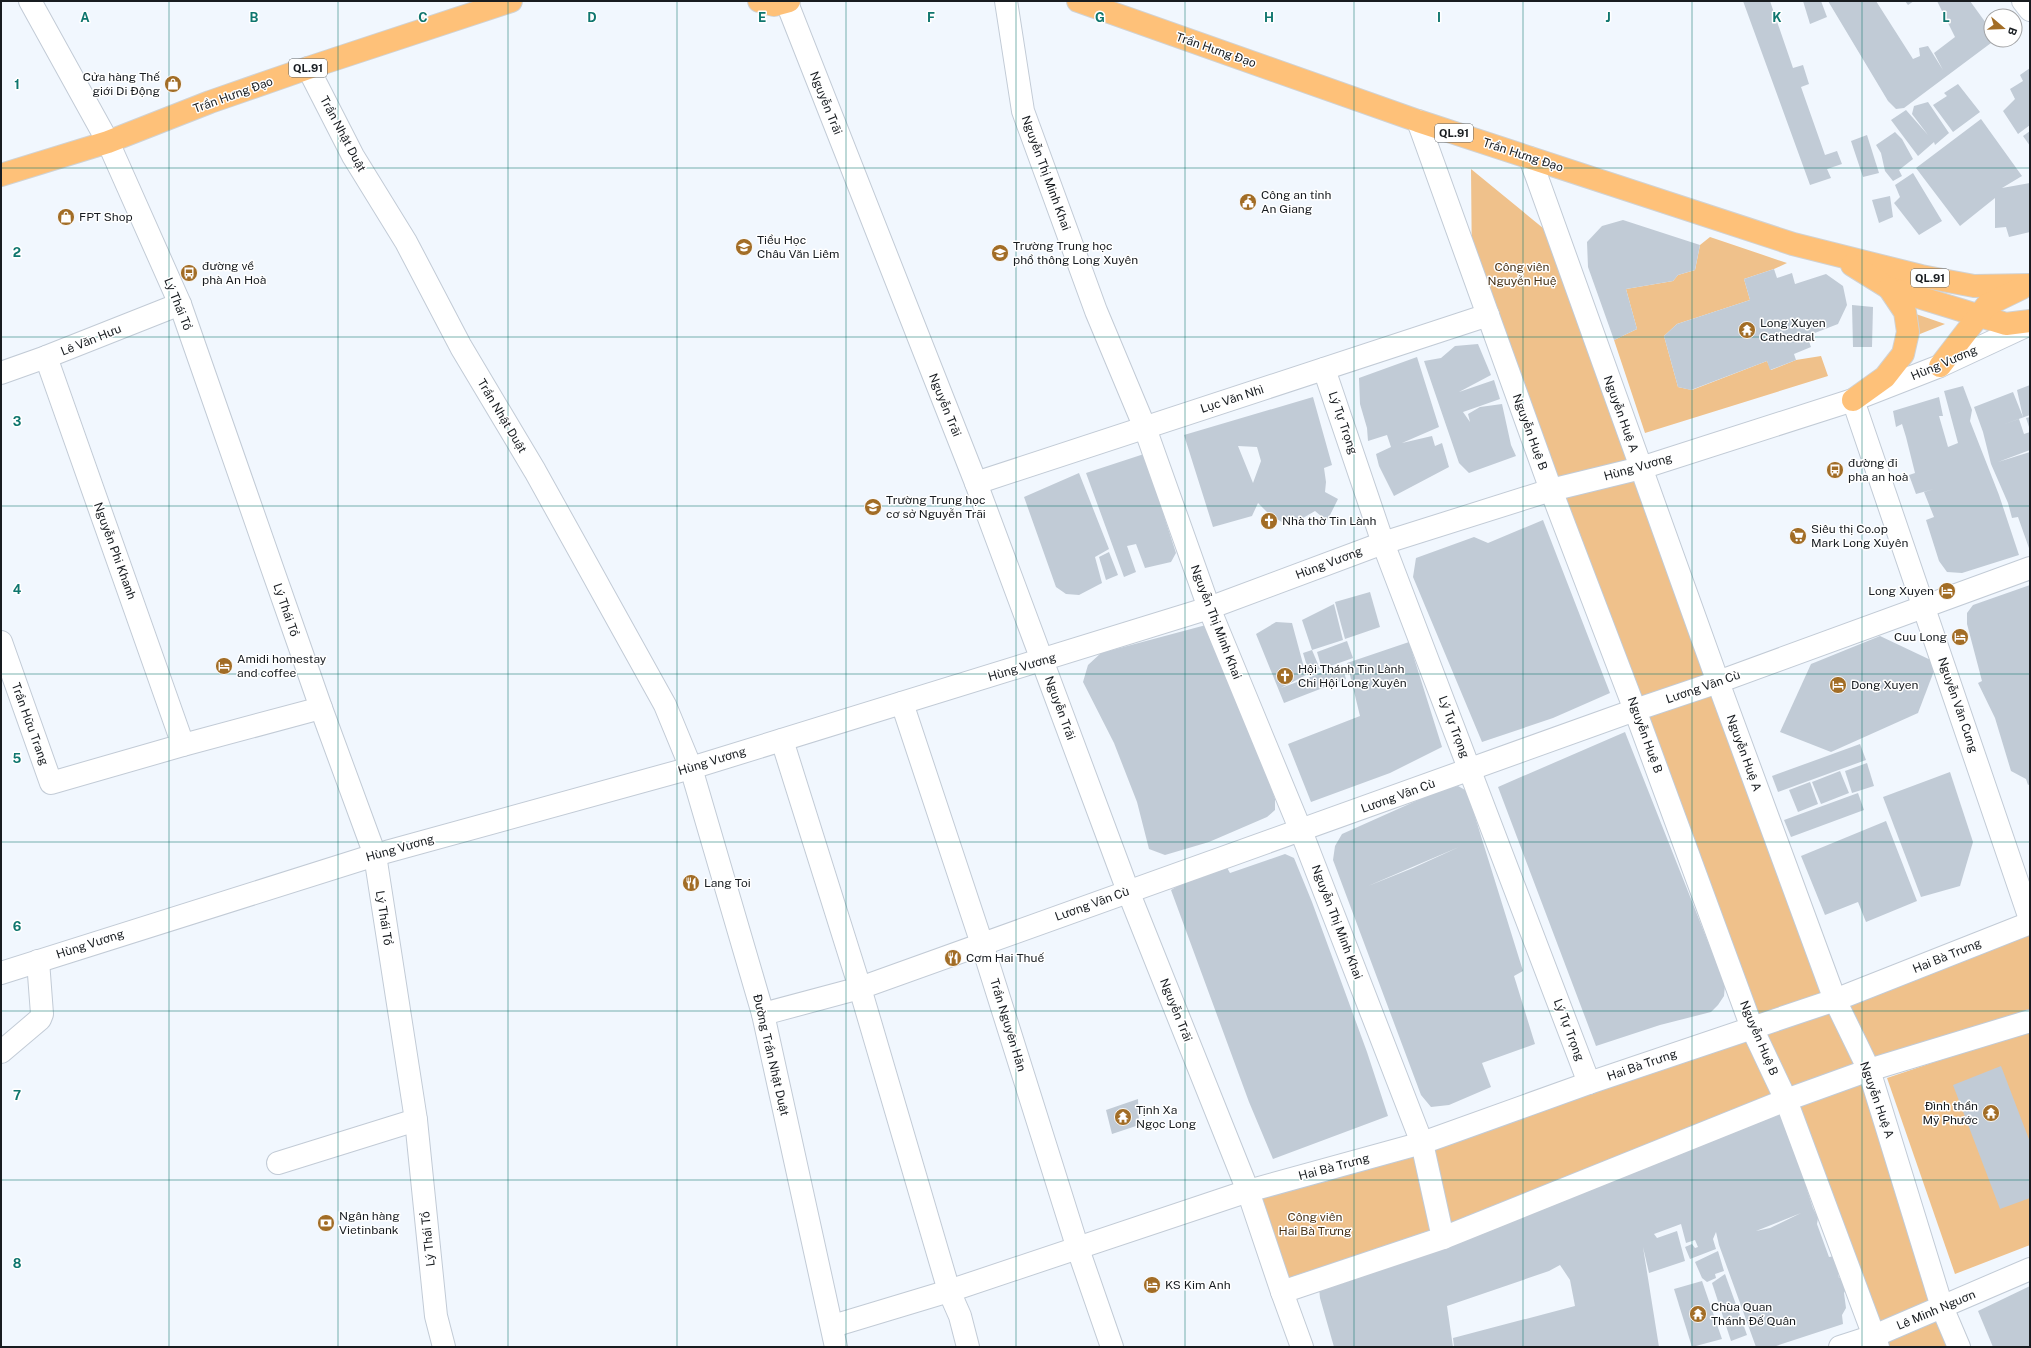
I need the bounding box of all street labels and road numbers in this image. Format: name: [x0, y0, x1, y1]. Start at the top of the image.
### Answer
street label: Trần Hưng Đạo: [1174, 30, 1258, 70]
road number: QL.91: [289, 59, 327, 77]
street label: Nguyễn Trãi: [807, 69, 845, 137]
street label: Trần Hưng Đạo: [191, 74, 275, 116]
street label: Trần Nhật Duật: [317, 94, 369, 175]
street label: Nguyễn Thị Minh Khai: [1019, 114, 1073, 232]
road number: QL.91: [1435, 124, 1473, 142]
street label: Trần Hưng Đạo: [1481, 135, 1565, 175]
road number: QL.91: [1911, 269, 1949, 287]
street label: Lý Thái Tổ: [161, 276, 195, 332]
street label: Lê Văn Hưu: [59, 322, 123, 358]
street label: Hùng Vương: [1909, 343, 1979, 383]
street label: Nguyễn Trãi: [926, 371, 964, 439]
street label: Nguyễn Huệ A: [1601, 374, 1642, 455]
street label: Trần Nhật Duật: [474, 376, 530, 456]
street label: Lục Văn Nhì: [1198, 382, 1266, 416]
street label: Lý Tự Trọng: [1326, 390, 1360, 456]
street label: Nguyễn Huệ B: [1510, 392, 1550, 472]
street label: Hùng Vương: [1602, 451, 1674, 483]
street label: Nguyễn Phi Khanh: [91, 501, 139, 601]
street label: Hùng Vương: [1294, 544, 1364, 582]
street label: Nguyễn Thị Minh Khai: [1188, 563, 1244, 681]
street label: Lý Thái Tổ: [270, 582, 302, 639]
street label: Hùng Vương: [986, 650, 1058, 684]
street label: Nguyễn Văn Cưng: [1935, 655, 1981, 755]
street label: Lương Vãn Cù: [1664, 668, 1742, 706]
street label: Nguyễn Trãi: [1042, 674, 1078, 742]
street label: Trần Hữu Trang: [9, 681, 51, 767]
street label: Lý Tự Trọng: [1436, 694, 1472, 760]
street label: Nguyễn Huệ B: [1625, 695, 1665, 775]
street label: Nguyễn Huệ A: [1724, 713, 1765, 794]
street label: Hùng Vương: [676, 744, 748, 778]
street label: Lương Vãn Cù: [1359, 776, 1437, 816]
street label: Hùng Vương: [364, 832, 436, 864]
street label: Nguyễn Thị Minh Khai: [1309, 863, 1365, 981]
street label: Lương Vãn Cù: [1053, 884, 1131, 924]
street label: Lý Thái Tổ: [373, 890, 395, 947]
street label: Hùng Vương: [54, 926, 126, 962]
street label: Hai Bà Trưng: [1911, 936, 1983, 976]
street label: Nguyễn Trãi: [1157, 976, 1195, 1044]
street label: Trần Nguyên Hãn: [987, 977, 1029, 1073]
street label: Đường Trần Nhật Duật: [750, 993, 792, 1118]
street label: Lý Tự Trọng: [1551, 997, 1587, 1063]
street label: Nguyễn Huệ B: [1737, 998, 1781, 1078]
street label: Hai Bà Trưng: [1605, 1047, 1679, 1083]
street label: Nguyễn Huệ A: [1857, 1060, 1897, 1141]
street label: Hai Bà Trưng: [1297, 1151, 1371, 1183]
street label: Lý Thái Tổ: [418, 1211, 438, 1267]
street label: Lê Minh Nguơn: [1895, 1287, 1978, 1333]

